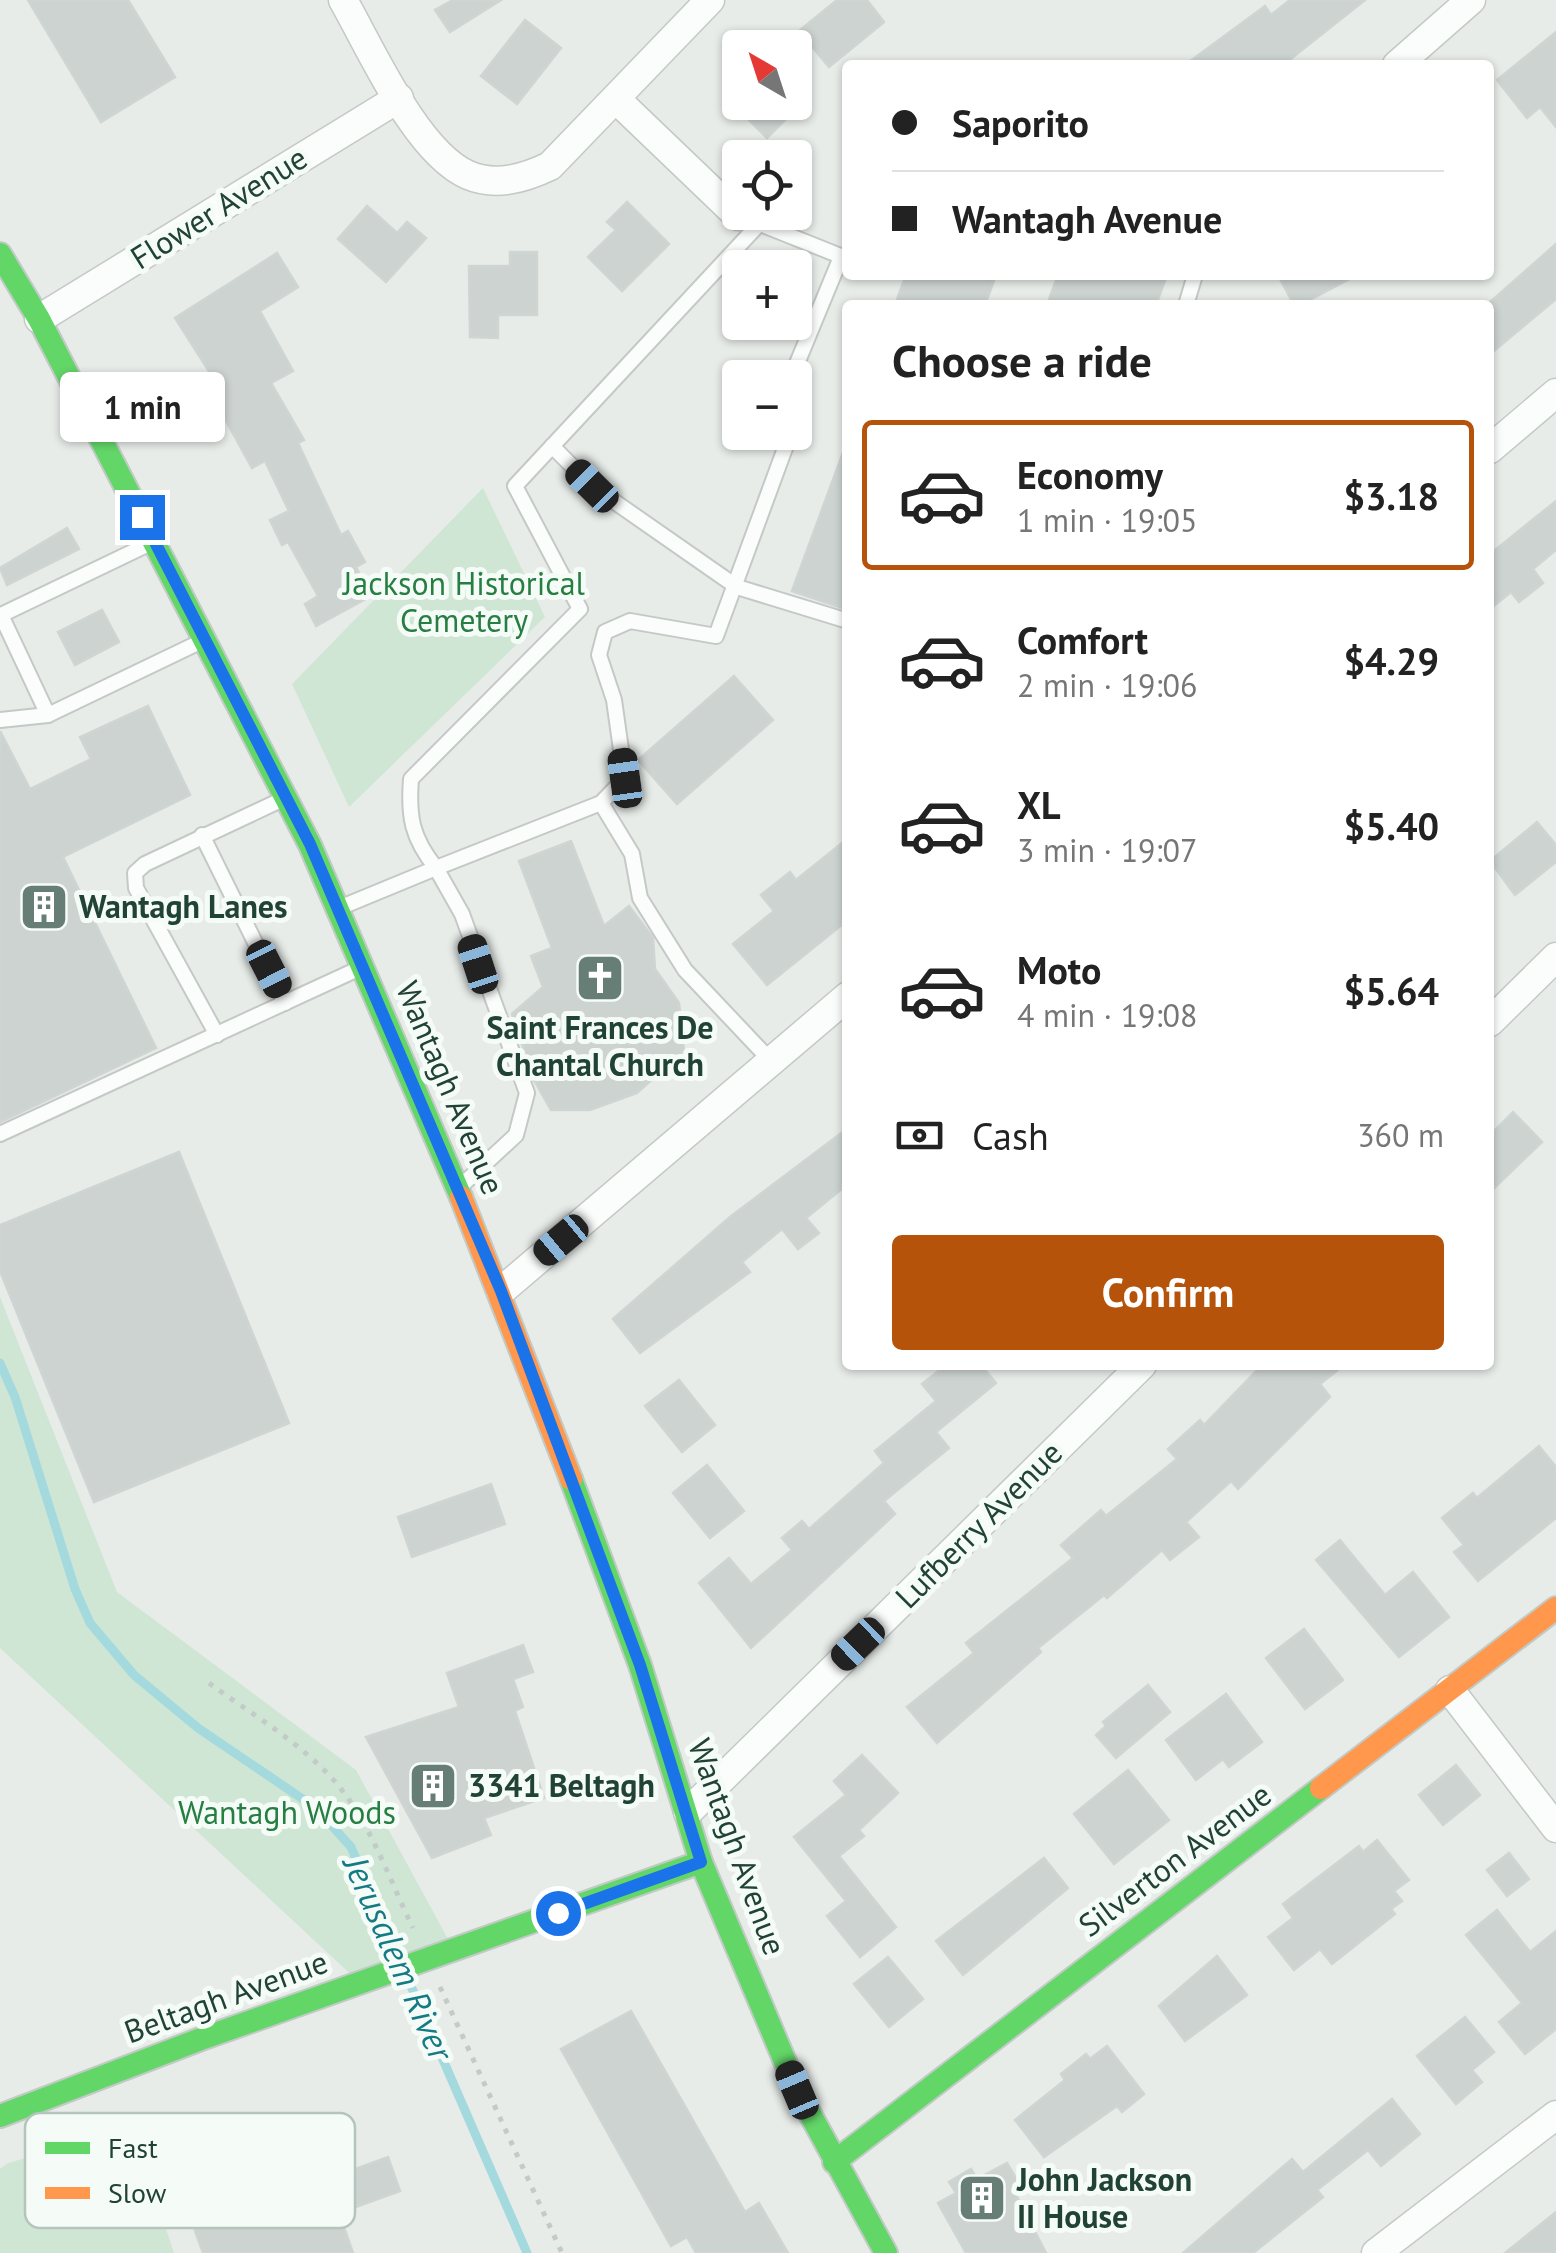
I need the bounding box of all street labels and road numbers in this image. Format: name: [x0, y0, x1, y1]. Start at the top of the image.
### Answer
street label: Flower Avenue: [122, 136, 315, 278]
street label: Wantagh Avenue: [387, 975, 515, 1200]
street label: Lufberry Avenue: [886, 1432, 1071, 1617]
street label: Wantagh Avenue: [679, 1733, 797, 1961]
street label: Silverton Avenue: [1070, 1773, 1279, 1945]
street label: Beltagh Avenue: [118, 1940, 333, 2052]

